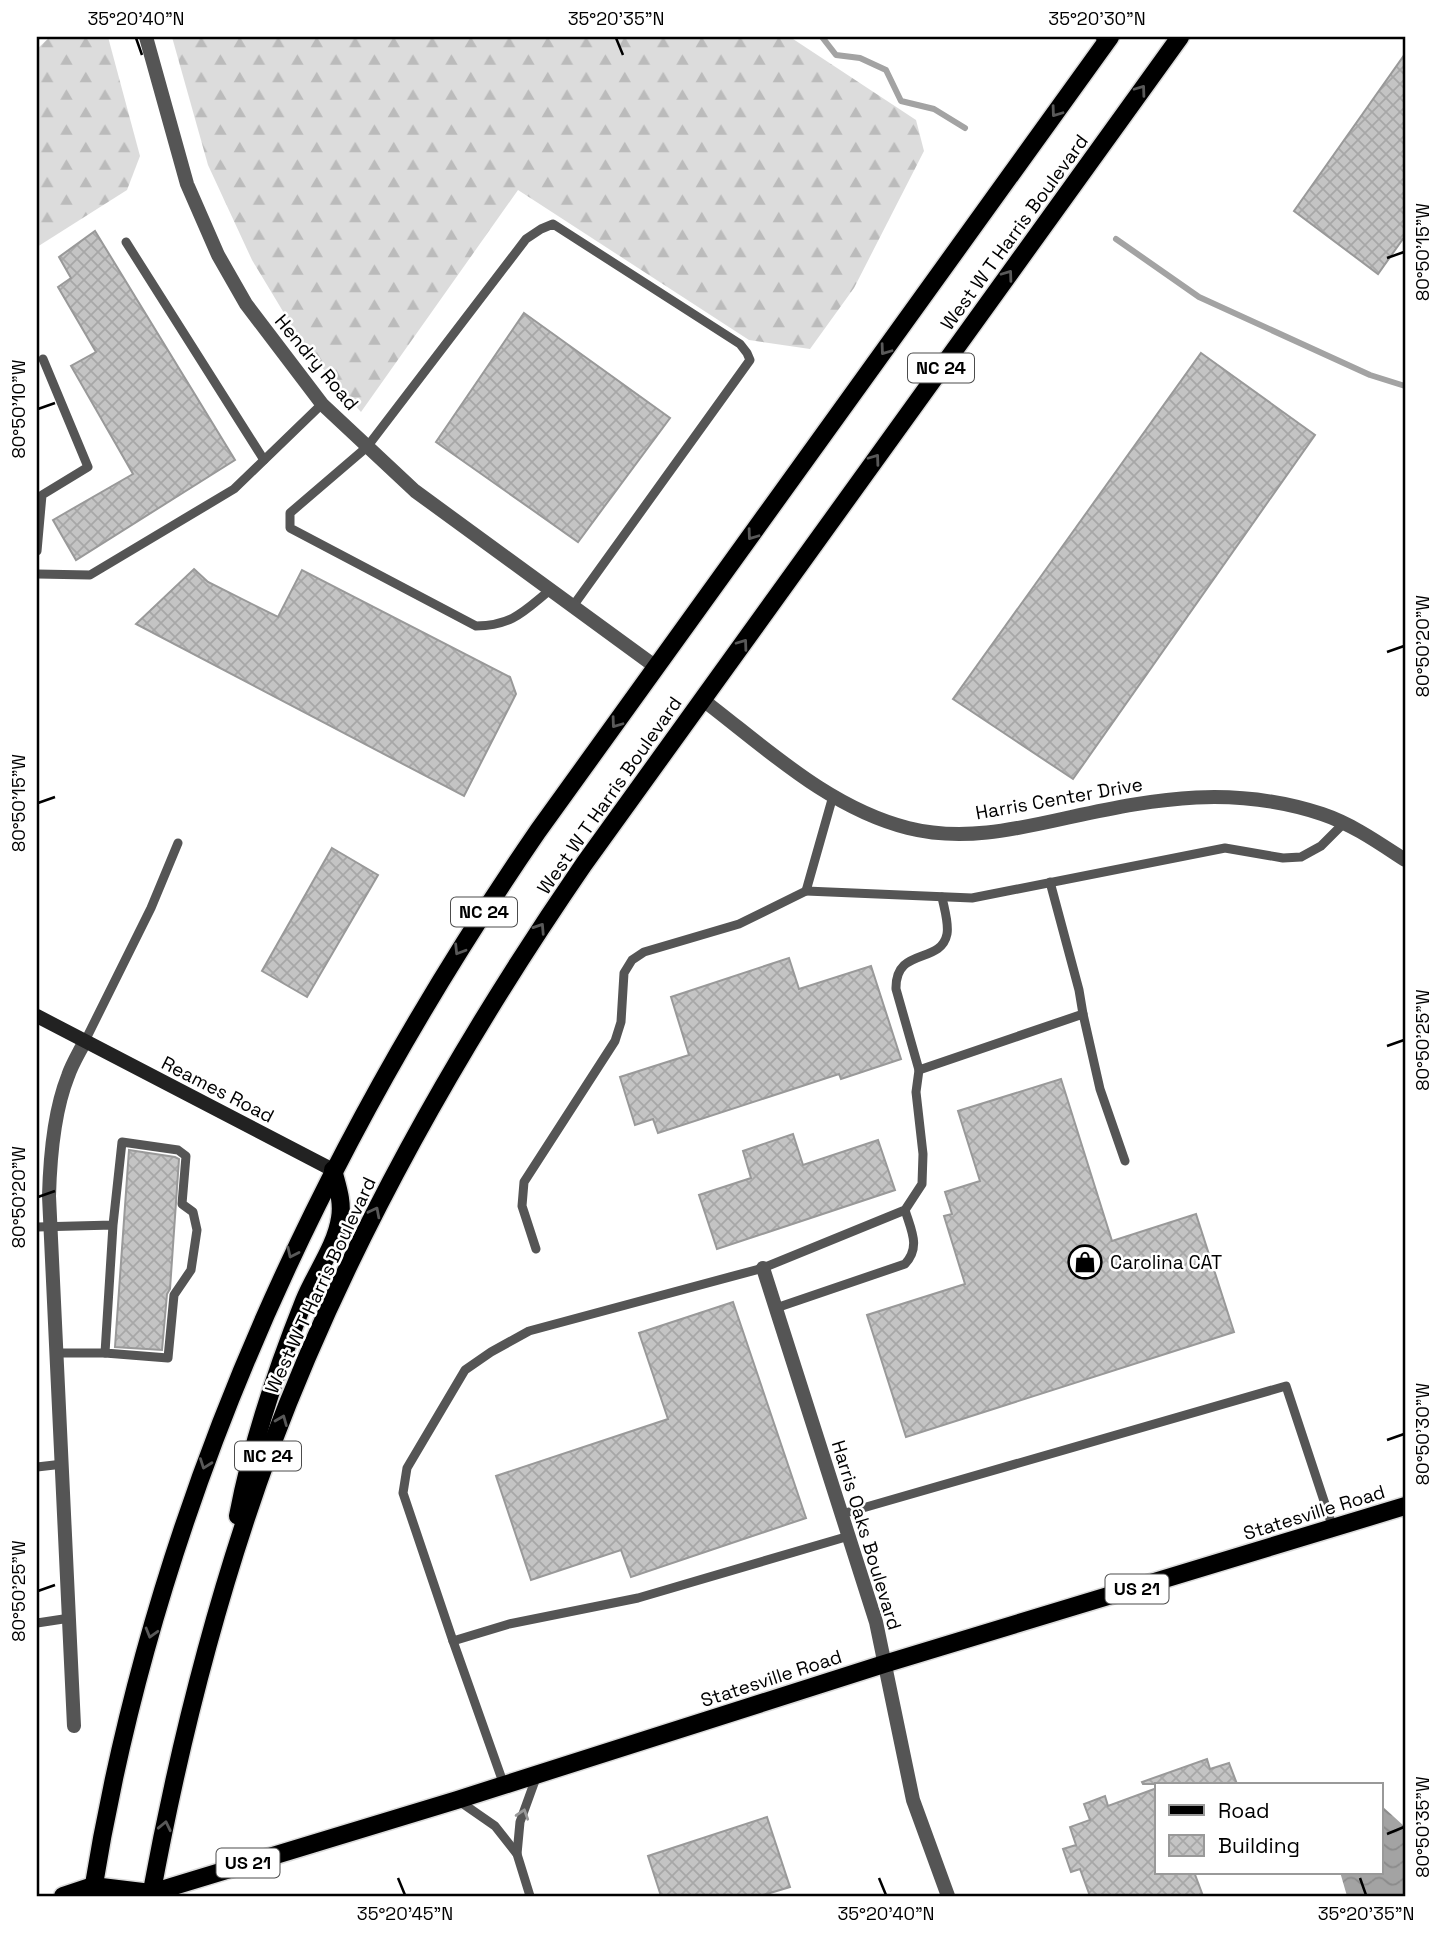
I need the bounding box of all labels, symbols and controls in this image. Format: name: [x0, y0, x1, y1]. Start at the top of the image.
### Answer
text: 35°20'40"N: [87, 7, 185, 30]
text: 35°20'35"N: [568, 7, 664, 30]
text: 35°20'30"N: [1048, 7, 1146, 30]
one-way arrow: [1133, 85, 1145, 98]
one-way arrow: [1052, 104, 1064, 117]
street label: West W T Harris Boulevard: [935, 129, 1094, 335]
text: 80°50'15"W: [1411, 203, 1434, 301]
one-way arrow: [1000, 270, 1012, 283]
street label: Hendry Road: [269, 309, 364, 416]
one-way arrow: [881, 342, 893, 355]
road number: NC 24: [908, 354, 974, 382]
text: 80°50'10"W: [7, 359, 30, 458]
one-way arrow: [867, 455, 880, 467]
one-way arrow: [748, 527, 760, 540]
text: 80°50'20"W: [1411, 595, 1434, 697]
one-way arrow: [734, 639, 747, 652]
street label: West W T Harris Boulevard: [531, 691, 687, 899]
one-way arrow: [612, 715, 624, 728]
text: 80°50'15"W: [7, 754, 30, 852]
street label: Harris Center Drive: [974, 771, 1145, 826]
road number: NC 24: [451, 897, 517, 926]
one-way arrow: [532, 923, 545, 936]
one-way arrow: [455, 942, 468, 955]
text: 80°50'25"W: [1411, 989, 1434, 1091]
street label: Reames Road: [157, 1050, 278, 1129]
text: 80°50'20"W: [7, 1146, 30, 1248]
street label: West W T Harris Boulevard: [259, 1173, 382, 1397]
one-way arrow: [367, 1207, 381, 1219]
shop icon: Carolina CAT: [1066, 1243, 1104, 1281]
one-way arrow: [287, 1246, 301, 1259]
place label: Carolina CAT: [1110, 1250, 1222, 1275]
text: 80°50'30"W: [1411, 1383, 1434, 1485]
one-way arrow: [274, 1414, 288, 1426]
street label: Harris Oaks Boulevard: [826, 1437, 907, 1633]
road number: NC 24: [235, 1442, 301, 1470]
one-way arrow: [200, 1457, 214, 1469]
street label: Statesville Road: [1240, 1479, 1388, 1546]
text: 80°50'25"W: [7, 1540, 30, 1642]
road number: US 21: [1106, 1574, 1168, 1604]
one-way arrow: [144, 1627, 159, 1639]
street label: Statesville Road: [697, 1644, 845, 1713]
text: 80°50'35"W: [1411, 1776, 1434, 1878]
legend: [1155, 1783, 1382, 1874]
text: Road: [1218, 1797, 1270, 1824]
one-way arrow: [515, 1808, 530, 1820]
one-way arrow: [156, 1820, 171, 1832]
text: Building: [1218, 1832, 1300, 1859]
road number: US 21: [216, 1849, 280, 1878]
text: 35°20'45"N: [357, 1902, 453, 1925]
text: 35°20'40"N: [837, 1902, 935, 1925]
text: 35°20'35"N: [1318, 1902, 1414, 1925]

